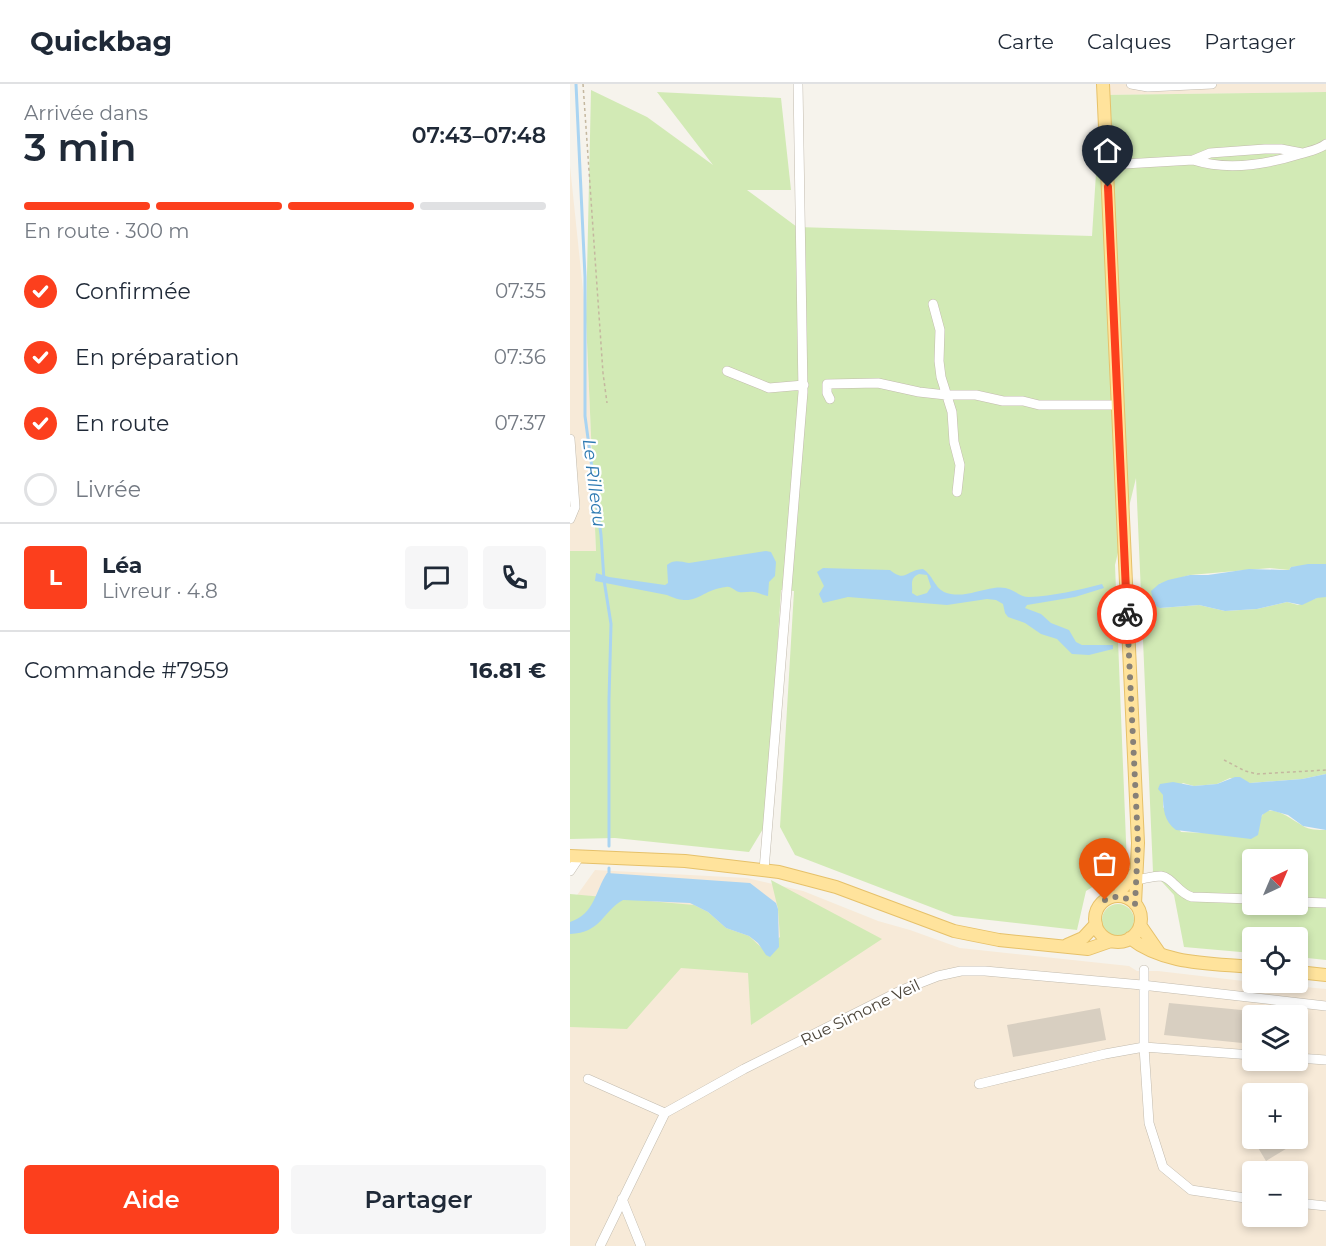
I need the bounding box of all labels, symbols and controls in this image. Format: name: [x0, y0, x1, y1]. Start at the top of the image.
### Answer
text: Quickbag: [30, 24, 172, 58]
text: Carte: [997, 29, 1054, 54]
text: Calques: [1087, 29, 1171, 54]
text: Partager: [1204, 29, 1296, 54]
text: Arrivée dans: [24, 101, 148, 125]
text: 07:43–07:48: [412, 122, 546, 149]
text: 3 min: [24, 123, 137, 171]
pin: [1082, 125, 1133, 187]
icon: home: [1091, 134, 1124, 167]
text: En route · 300 m: [24, 219, 189, 243]
icon: check: [24, 275, 57, 308]
text: Confirmée: [75, 278, 191, 305]
text: 07:35: [495, 279, 546, 303]
icon: check: [24, 341, 57, 374]
text: En préparation: [75, 344, 239, 371]
text: 07:36: [494, 345, 546, 369]
icon: check: [24, 407, 57, 440]
text: En route: [75, 410, 169, 437]
text: 07:37: [494, 411, 546, 435]
water label: Le Rilleau: [578, 438, 610, 528]
text: Livrée: [75, 476, 141, 503]
button: chat: [405, 546, 468, 609]
button: phone: [483, 546, 546, 609]
text: Léa: [102, 552, 142, 579]
text: L: [49, 564, 62, 591]
text: Livreur · 4.8: [102, 579, 218, 603]
courier: [1097, 584, 1157, 644]
icon: bike: [1111, 598, 1144, 631]
text: Commande #7959: [24, 657, 229, 684]
text: 16.81 €: [470, 657, 546, 684]
pin: [1079, 838, 1130, 900]
icon: bag: [1088, 847, 1121, 880]
north arrow: [1242, 849, 1308, 915]
map controls: [1242, 849, 1308, 1227]
button: locate: [1242, 927, 1308, 993]
street label: Rue Simone Veil: [797, 975, 923, 1050]
button: layers: [1242, 1005, 1308, 1071]
button: +: [1242, 1083, 1308, 1149]
button: −: [1242, 1161, 1308, 1227]
button: Aide: [24, 1165, 279, 1234]
button: Partager: [291, 1165, 546, 1234]

